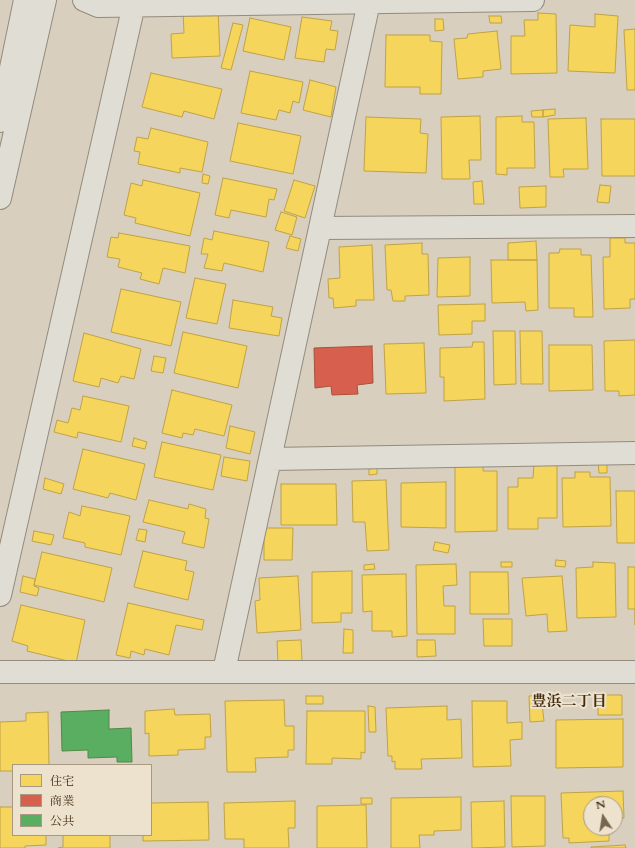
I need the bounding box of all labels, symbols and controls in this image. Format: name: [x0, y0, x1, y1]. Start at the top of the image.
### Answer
district label: 豊浜二丁目: [532, 694, 606, 712]
legend: [12, 764, 152, 836]
text: 住宅: [50, 773, 74, 789]
text: 商業: [50, 793, 74, 809]
north arrow: [583, 796, 623, 836]
text: N: [594, 796, 607, 813]
text: 公共: [50, 813, 74, 829]

